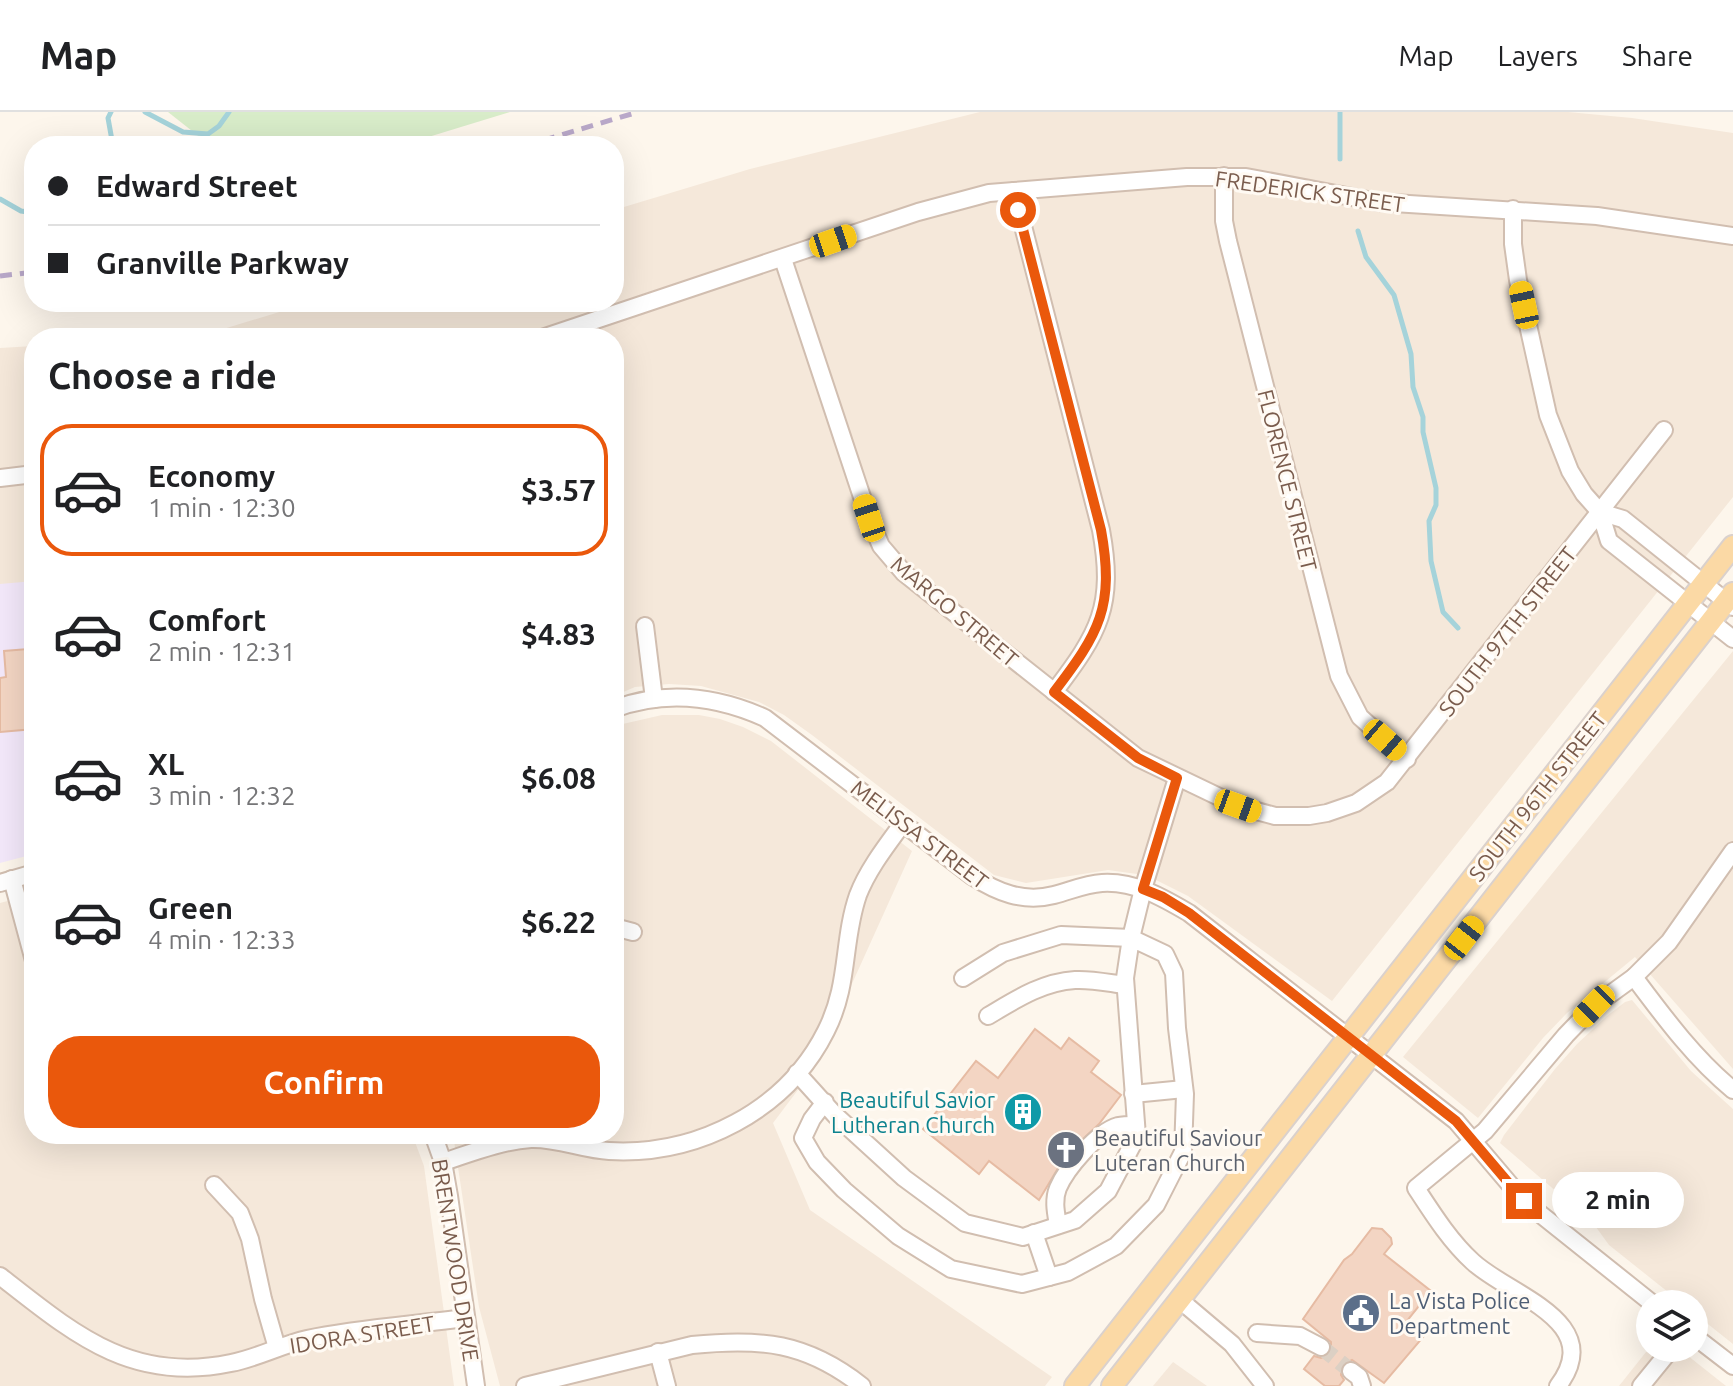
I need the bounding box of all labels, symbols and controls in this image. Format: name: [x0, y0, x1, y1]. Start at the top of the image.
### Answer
text: Map: [40, 34, 117, 76]
text: Map: [1398, 40, 1454, 71]
text: Layers: [1498, 40, 1578, 71]
text: Share: [1622, 40, 1693, 71]
street label: FREDERICK STREET: [1214, 165, 1406, 217]
text: Edward Street: [96, 169, 298, 203]
route start: [1000, 192, 1036, 228]
car: [806, 222, 860, 260]
text: Granville Parkway: [96, 246, 349, 280]
car: [1507, 279, 1541, 331]
text: Choose a ride: [48, 355, 277, 396]
street label: FLORENCE STREET: [1253, 387, 1323, 573]
icon: car: [52, 454, 124, 526]
text: Economy: [148, 459, 275, 493]
text: $3.57: [521, 473, 596, 507]
car: [850, 491, 888, 545]
text: 1 min · 12:30: [148, 493, 296, 522]
street label: SOUTH 97TH STREET: [1433, 541, 1581, 721]
street label: MARGO STREET: [886, 551, 1024, 671]
icon: car: [52, 598, 124, 670]
text: Comfort: [148, 603, 266, 637]
text: $4.83: [521, 617, 596, 651]
text: 2 min · 12:31: [148, 637, 296, 666]
street label: SOUTH 96TH STREET: [1463, 706, 1611, 886]
car: [1359, 715, 1411, 765]
icon: car: [52, 742, 124, 814]
text: XL: [148, 747, 184, 781]
text: $6.08: [521, 761, 596, 795]
street label: MELISSA STREET: [847, 774, 993, 894]
text: 3 min · 12:32: [148, 781, 296, 810]
car: [1211, 787, 1265, 825]
icon: car: [52, 886, 124, 958]
text: Green: [148, 891, 233, 925]
text: $6.22: [521, 905, 596, 939]
car: [1440, 912, 1488, 964]
text: 4 min · 12:33: [148, 925, 296, 954]
car: [1569, 980, 1619, 1032]
button: Confirm: [48, 1036, 600, 1128]
place label: Beautiful Savior Lutheran Church: [831, 1087, 996, 1137]
building icon: Beautiful Savior Lutheran Church: [1002, 1091, 1044, 1133]
place label: Beautiful Saviour Luteran Church: [1094, 1125, 1263, 1175]
church icon: Beautiful Saviour Luteran Church: [1045, 1129, 1087, 1171]
street label: BRENTWOOD DRIVE: [428, 1157, 484, 1363]
callout: 2 min: [1552, 1173, 1684, 1229]
route end: [1506, 1183, 1542, 1219]
text: 2 min: [1585, 1185, 1651, 1214]
place label: La Vista Police Department: [1389, 1288, 1530, 1338]
map controls: [1636, 1290, 1708, 1362]
button: layers: [1636, 1290, 1708, 1362]
public building icon: La Vista Police Department: [1340, 1292, 1382, 1334]
street label: IDORA STREET: [288, 1310, 436, 1358]

